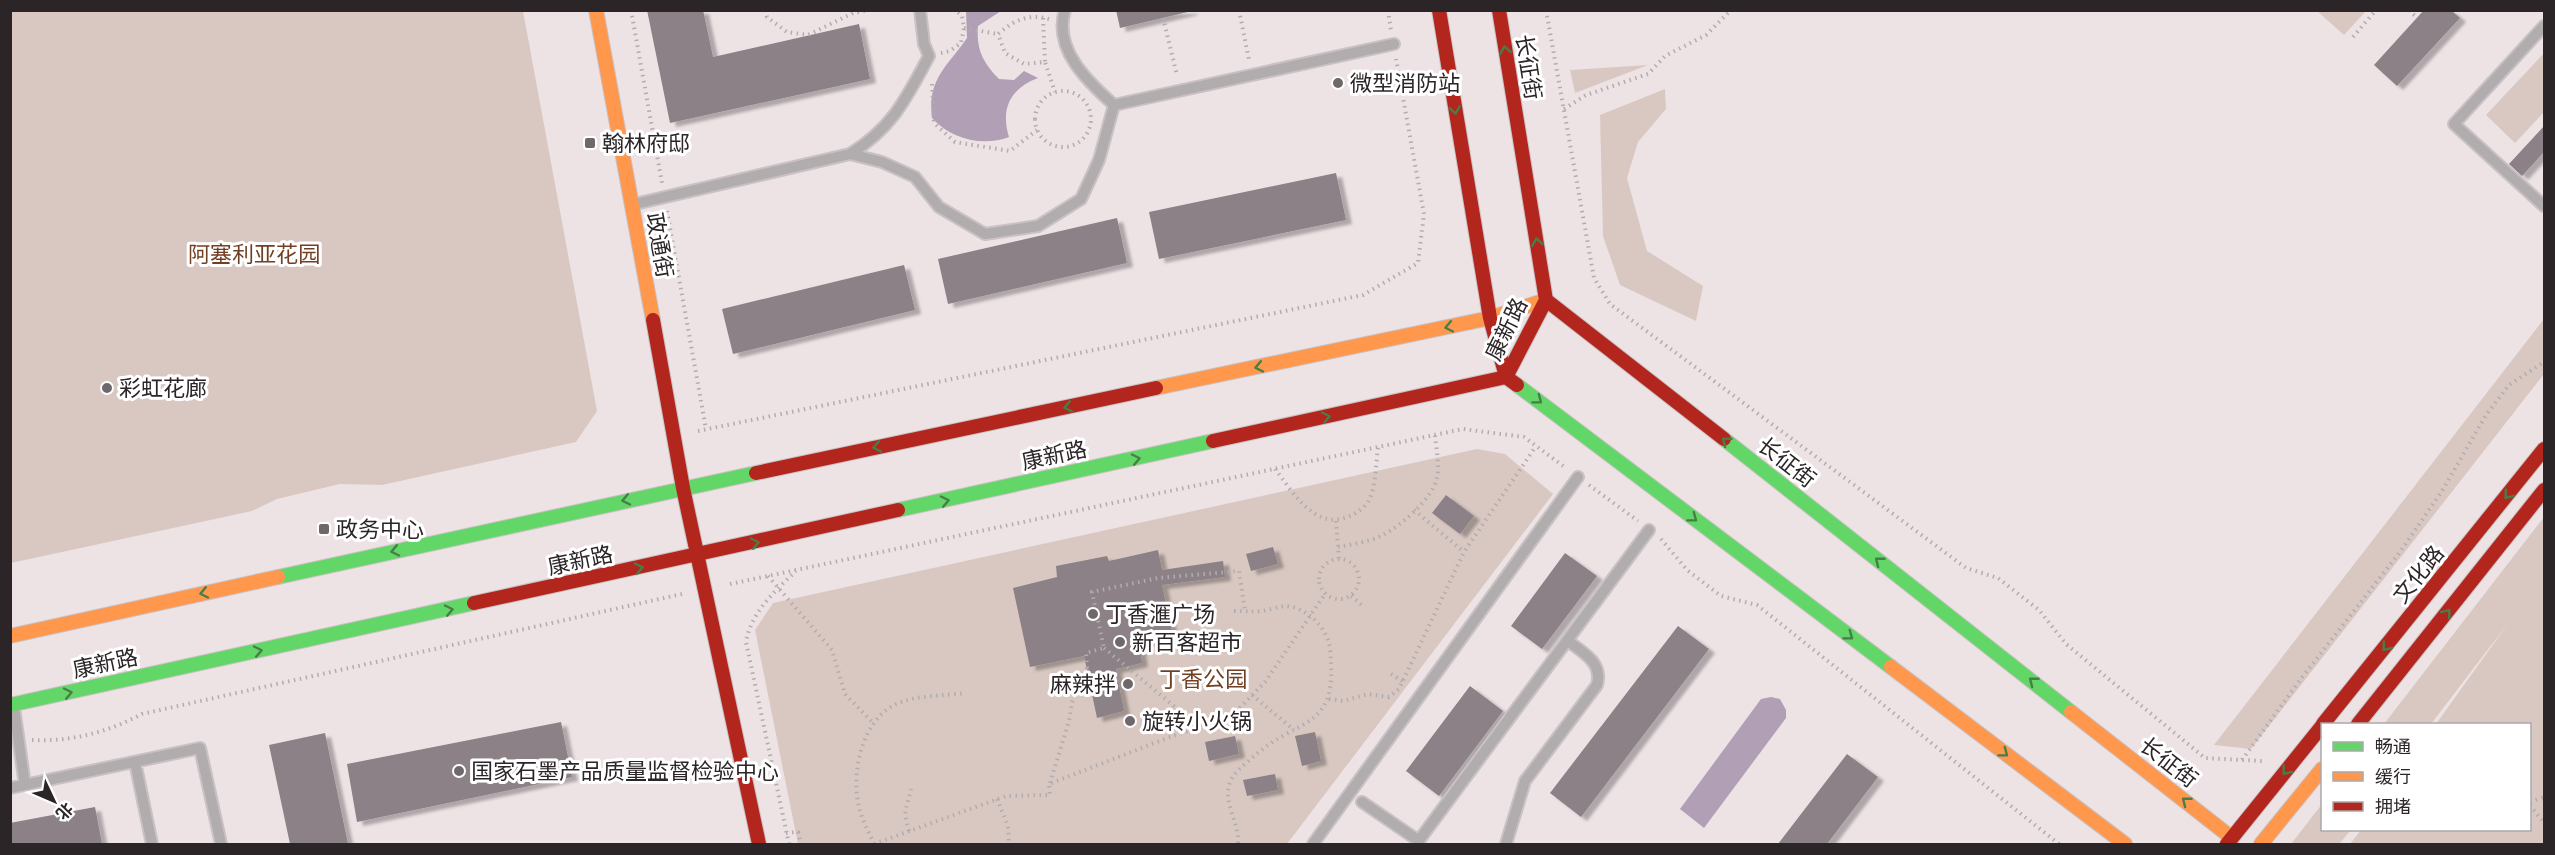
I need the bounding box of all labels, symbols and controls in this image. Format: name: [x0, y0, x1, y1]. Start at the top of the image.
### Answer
street label: 长征街: [1510, 32, 1547, 102]
one-way arrow: [1500, 45, 1512, 55]
place label: 微型消防站: [1350, 70, 1460, 97]
marker: 微型消防站: [1331, 76, 1345, 90]
one-way arrow: [1449, 105, 1461, 114]
place label: 翰林府邸: [602, 130, 690, 157]
marker: 翰林府邸: [583, 136, 597, 150]
street label: 政通街: [640, 210, 679, 280]
one-way arrow: [1531, 238, 1544, 248]
park label: 阿塞利亚花园: [188, 241, 320, 268]
street label: 康新路: [1480, 294, 1533, 365]
one-way arrow: [1445, 319, 1455, 332]
one-way arrow: [1254, 360, 1264, 373]
place label: 彩虹花廊: [119, 375, 207, 402]
marker: 彩虹花廊: [100, 381, 114, 395]
one-way arrow: [1531, 393, 1542, 404]
one-way arrow: [1063, 400, 1073, 413]
one-way arrow: [1321, 411, 1331, 424]
street label: 长征街: [1752, 431, 1821, 493]
street label: 康新路: [1019, 435, 1089, 476]
one-way arrow: [1721, 437, 1732, 448]
one-way arrow: [872, 440, 882, 453]
one-way arrow: [1130, 453, 1140, 466]
one-way arrow: [2504, 488, 2515, 499]
one-way arrow: [621, 493, 631, 506]
one-way arrow: [940, 495, 950, 508]
one-way arrow: [1687, 511, 1698, 522]
place label: 政务中心: [336, 516, 424, 543]
marker: 政务中心: [317, 522, 331, 536]
one-way arrow: [750, 537, 760, 550]
street label: 康新路: [545, 540, 615, 581]
street label: 文化路: [2387, 540, 2450, 608]
one-way arrow: [390, 544, 400, 557]
one-way arrow: [1875, 557, 1886, 568]
one-way arrow: [634, 562, 644, 575]
one-way arrow: [200, 586, 210, 599]
place label: 丁香滙广场: [1105, 601, 1215, 628]
one-way arrow: [443, 604, 453, 617]
marker: 丁香滙广场: [1086, 607, 1100, 621]
one-way arrow: [2440, 609, 2451, 620]
one-way arrow: [1842, 628, 1853, 639]
place label: 新百客超市: [1132, 629, 1242, 656]
marker: 新百客超市: [1113, 635, 1127, 649]
one-way arrow: [2382, 640, 2393, 651]
street label: 康新路: [70, 643, 140, 684]
one-way arrow: [253, 646, 263, 659]
park label: 丁香公园: [1159, 666, 1247, 693]
place label: 麻辣拌: [1050, 671, 1116, 698]
marker: 麻辣拌: [1121, 677, 1135, 691]
one-way arrow: [2028, 678, 2039, 689]
one-way arrow: [62, 687, 72, 700]
place label: 旋转小火锅: [1142, 708, 1252, 735]
marker: 旋转小火锅: [1123, 714, 1137, 728]
legend: [2321, 723, 2531, 831]
street label: 长征街: [2134, 731, 2203, 793]
text: 畅通: [2375, 736, 2411, 758]
one-way arrow: [1998, 746, 2009, 757]
place label: 国家石墨产品质量监督检验中心: [471, 758, 779, 785]
marker: 国家石墨产品质量监督检验中心: [452, 764, 466, 778]
one-way arrow: [2282, 764, 2293, 775]
text: 缓行: [2375, 766, 2411, 788]
north arrow: [24, 771, 84, 831]
text: 拥堵: [2375, 796, 2411, 818]
one-way arrow: [2182, 798, 2193, 809]
text: 北: [52, 799, 77, 823]

